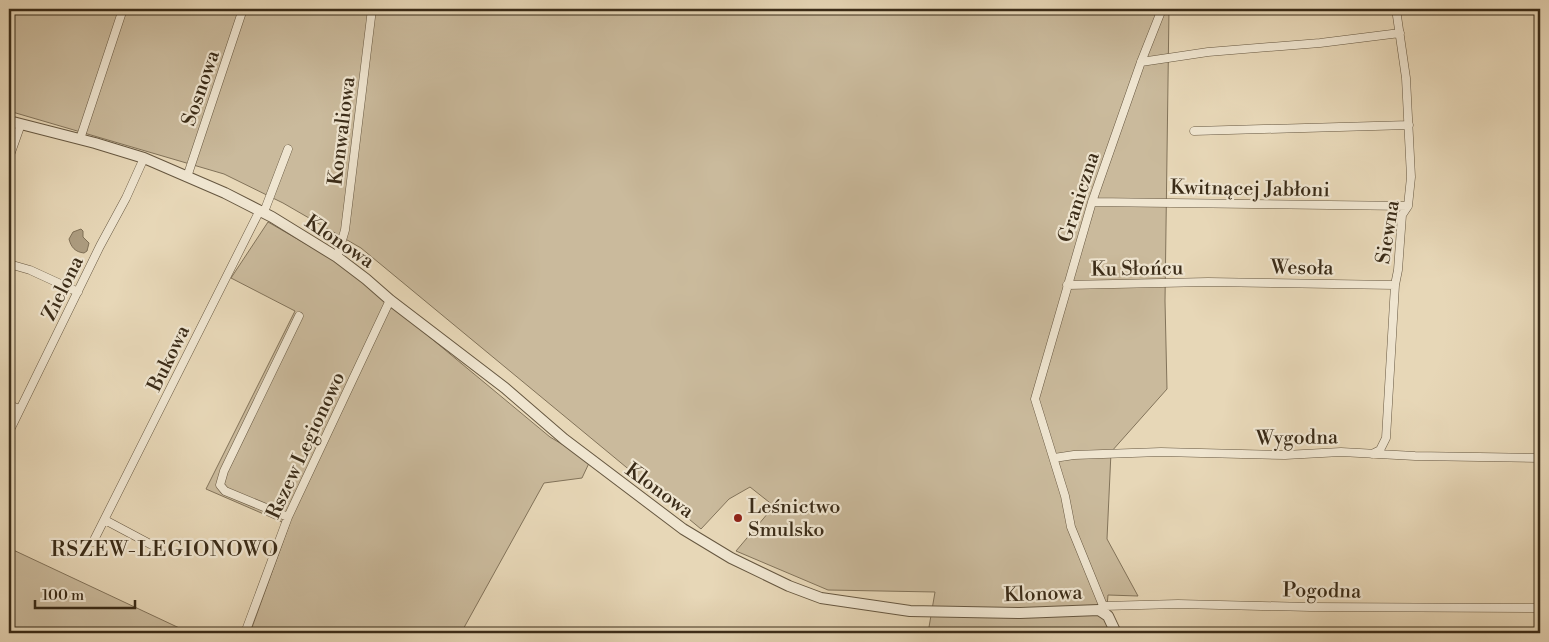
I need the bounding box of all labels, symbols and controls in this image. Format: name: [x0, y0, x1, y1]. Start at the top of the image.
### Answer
street label: Sosnowa: [177, 47, 226, 130]
street label: Konwaliowa: [323, 75, 362, 187]
street label: Graniczna: [1053, 148, 1106, 246]
street label: Kwitnącej Jabłoni: [1170, 176, 1331, 203]
street label: Siewna: [1371, 198, 1406, 266]
street label: Klonowa: [300, 210, 379, 275]
street label: Zielona: [37, 251, 90, 325]
street label: Wesoła: [1269, 255, 1335, 282]
street label: Ku Słońcu: [1091, 256, 1184, 283]
street label: Bukowa: [142, 321, 196, 397]
street label: Rszew Legionowo: [261, 368, 351, 523]
street label: Wygodna: [1255, 425, 1339, 452]
street label: Klonowa: [620, 458, 699, 525]
place label: Leśnictwo Smulsko: [748, 495, 841, 543]
marker: Leśnictwo Smulsko: [732, 512, 744, 524]
district label: RSZEW-LEGIONOWO: [51, 537, 279, 563]
scale bar: [35, 577, 135, 609]
street label: Pogodna: [1282, 578, 1362, 605]
street label: Klonowa: [1003, 581, 1084, 608]
text: 100 m: [42, 586, 84, 605]

